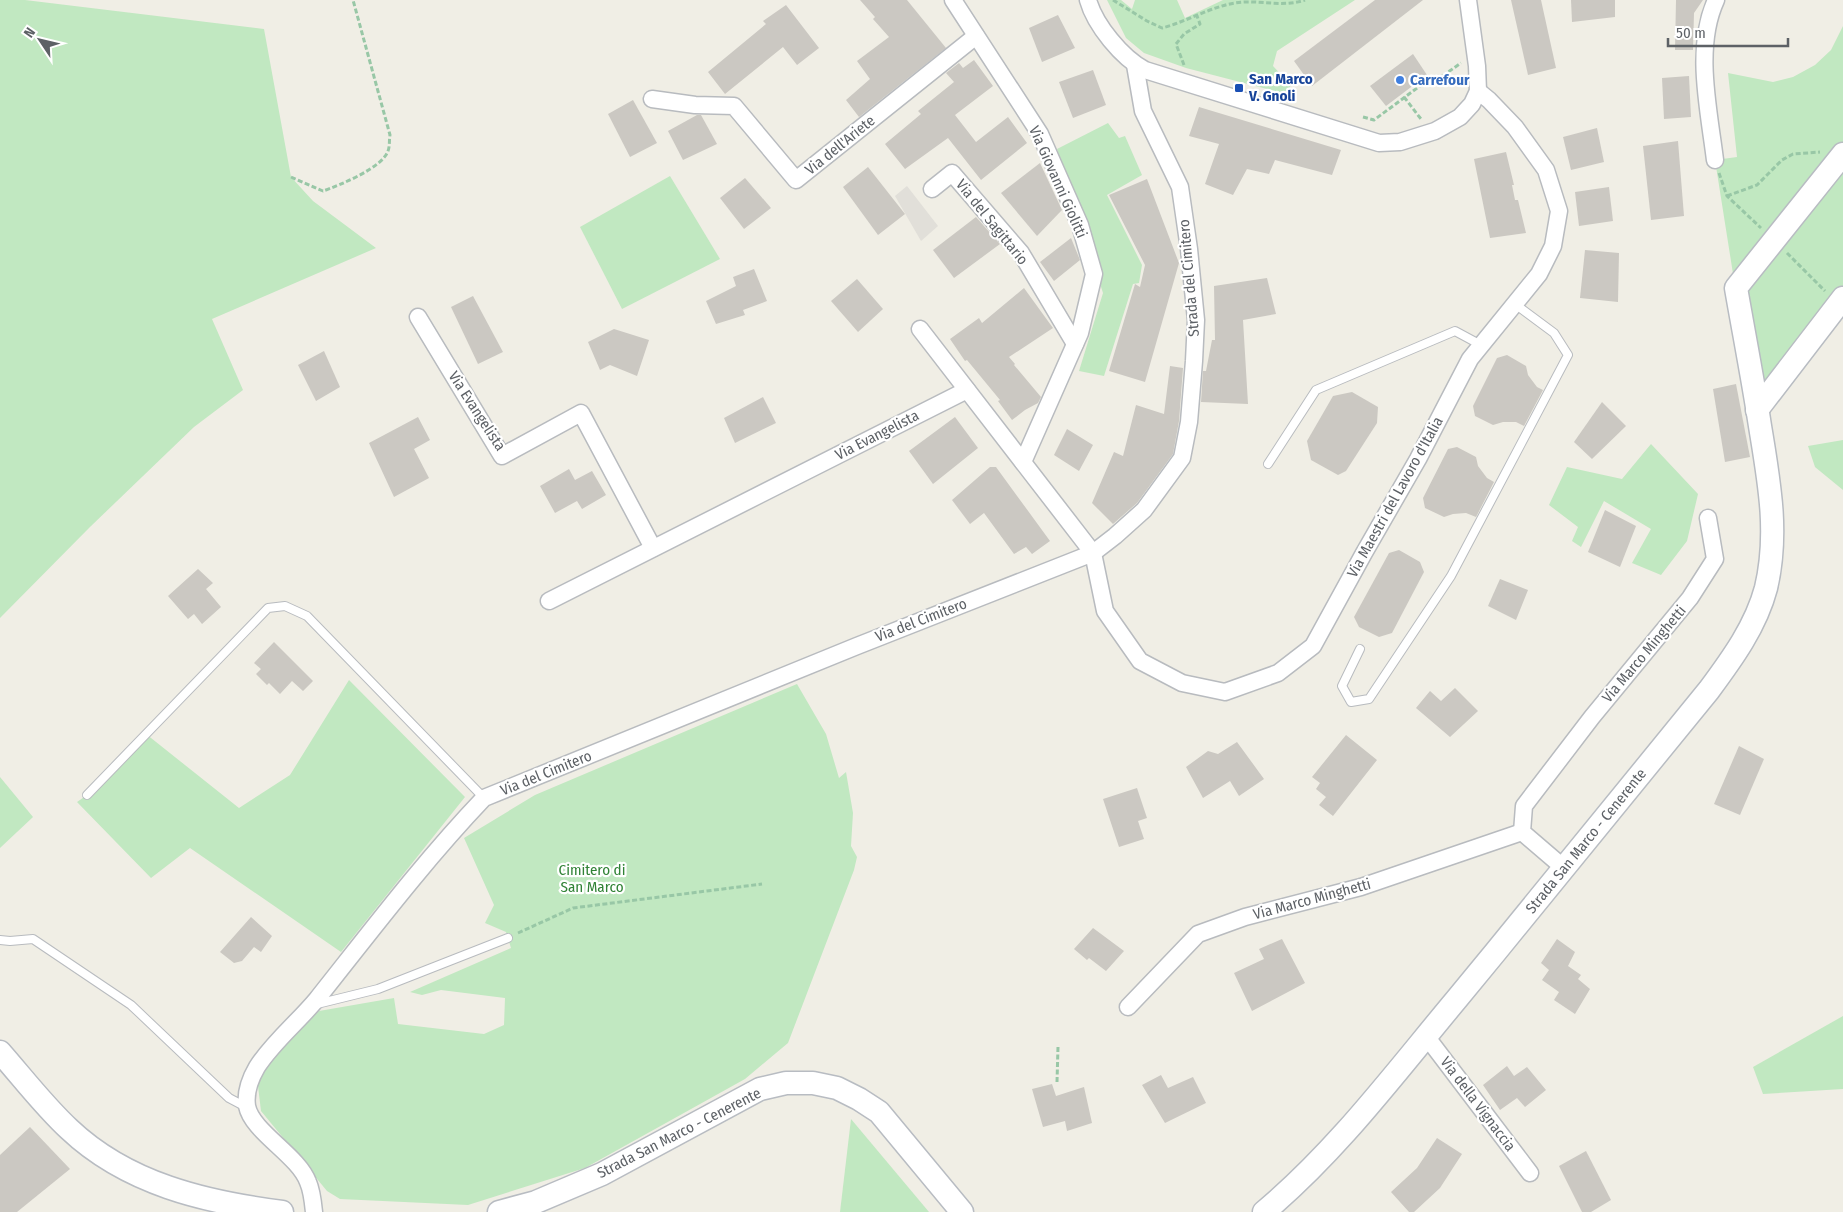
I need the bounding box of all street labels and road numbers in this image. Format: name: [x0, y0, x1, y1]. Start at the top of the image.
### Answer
street label: Via dell'Ariete: [802, 111, 878, 179]
street label: Via Giovanni Giolitti: [1025, 123, 1091, 241]
street label: Via del Sagittario: [952, 176, 1032, 268]
street label: Strada del Cimitero: [1175, 218, 1203, 337]
street label: Via Evangelista: [445, 368, 509, 454]
street label: Via Evangelista: [832, 406, 922, 464]
street label: Via Maestri del Lavoro d'Italia: [1343, 413, 1447, 581]
street label: Via del Cimitero: [873, 594, 969, 646]
street label: Via Marco Minghetti: [1598, 602, 1690, 706]
street label: Via del Cimitero: [498, 746, 594, 799]
street label: Strada San Marco - Cenerente: [1522, 765, 1650, 917]
street label: Via Marco Minghetti: [1251, 875, 1373, 923]
street label: Via della Vignaccia: [1437, 1053, 1519, 1155]
street label: Strada San Marco - Cenerente: [594, 1084, 764, 1182]

